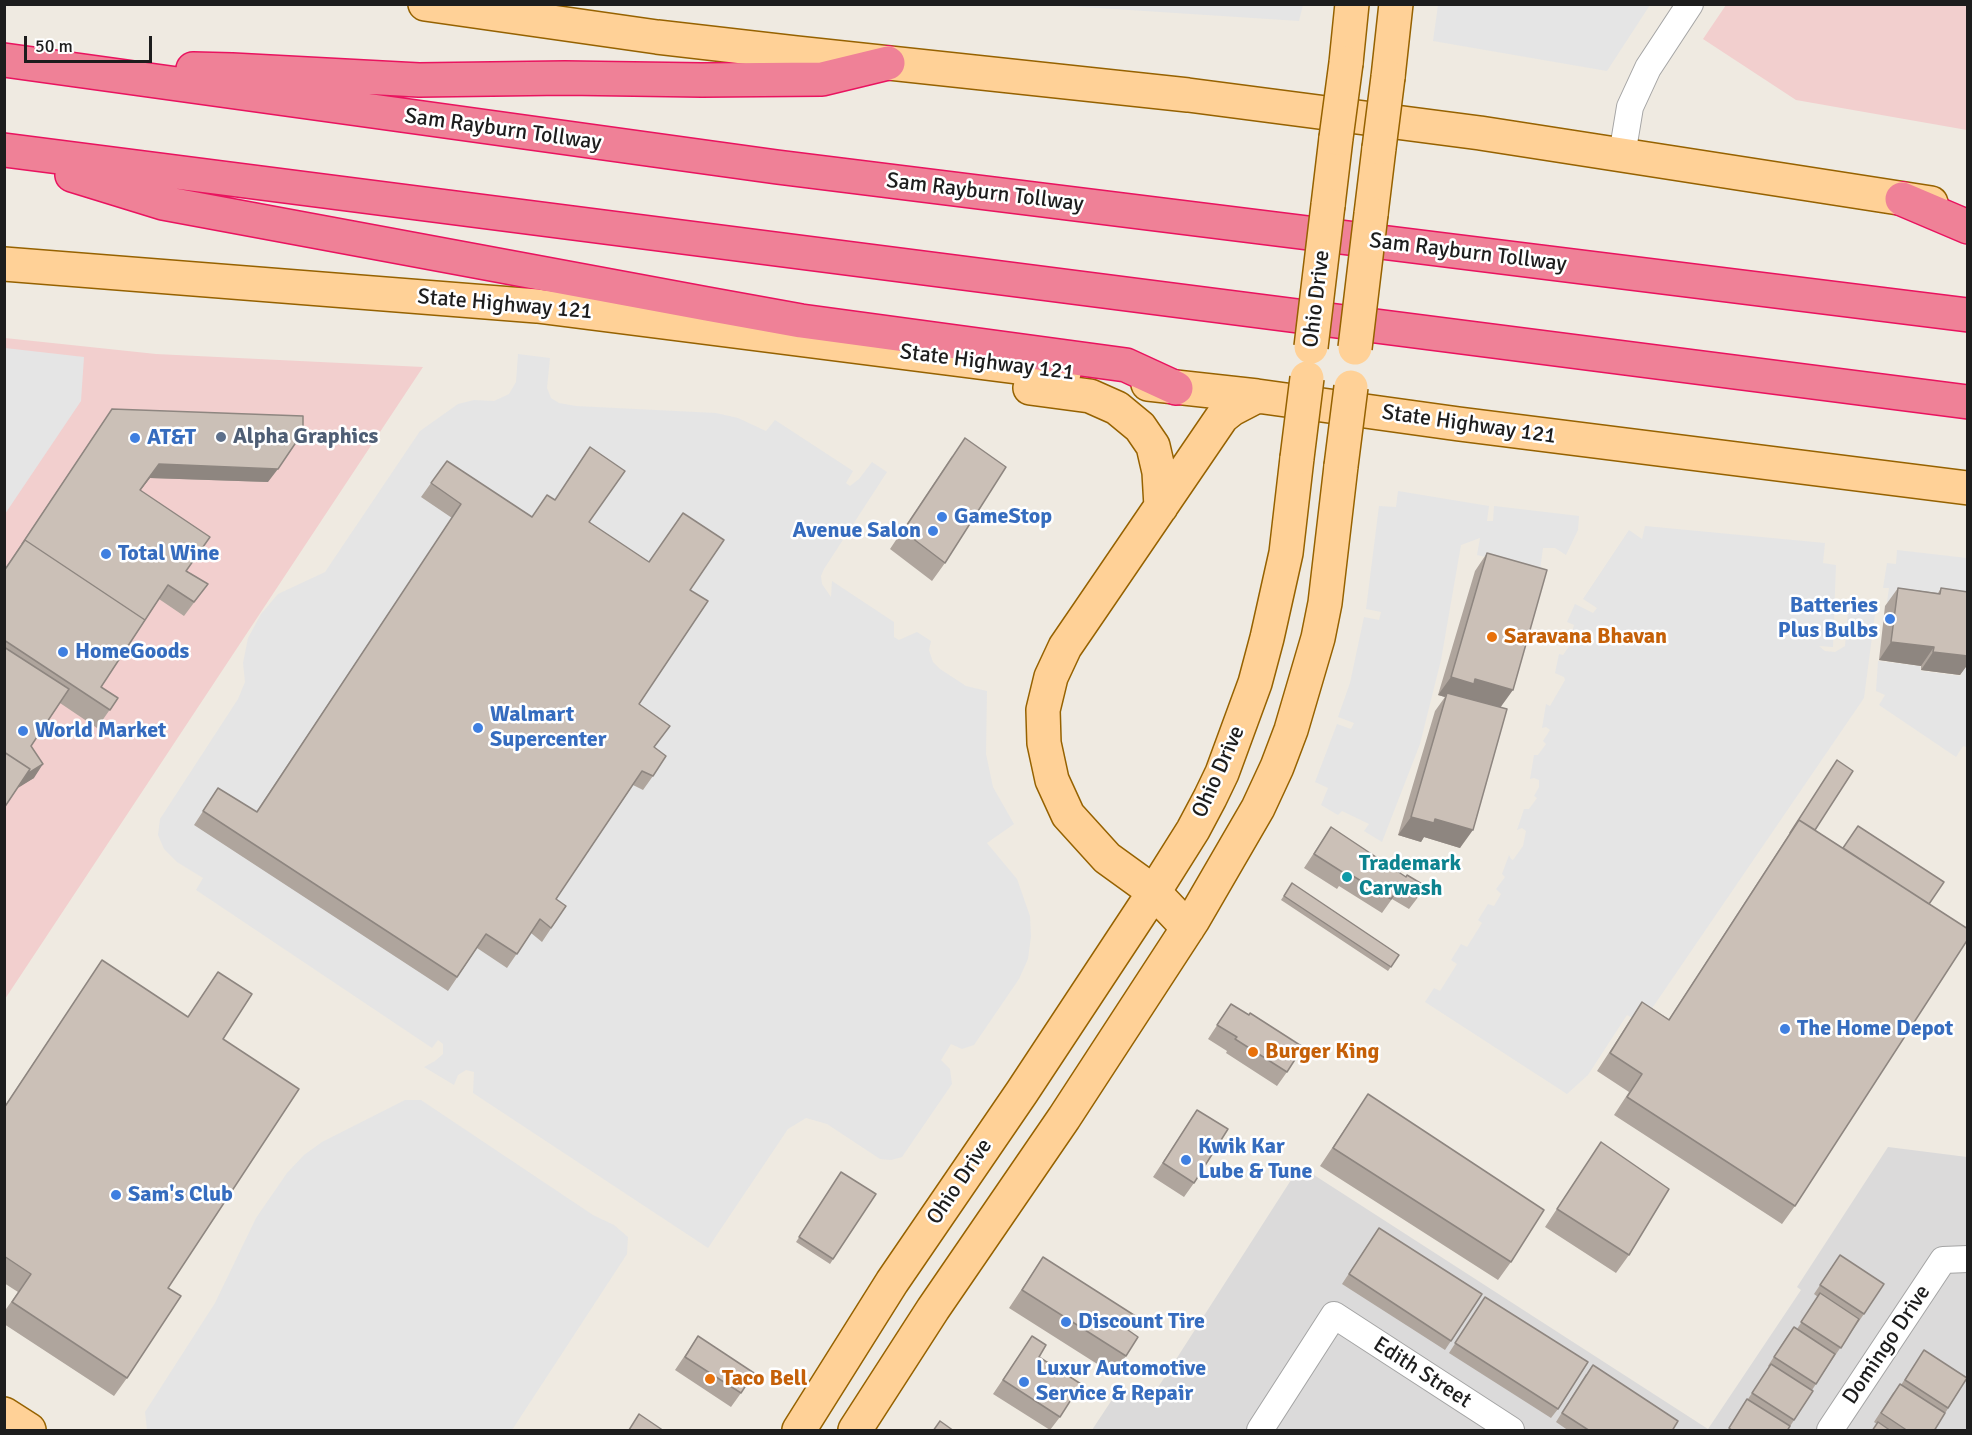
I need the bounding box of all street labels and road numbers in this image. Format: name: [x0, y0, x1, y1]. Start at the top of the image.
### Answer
street label: Sam Rayburn Tollway: [403, 103, 603, 157]
street label: Sam Rayburn Tollway: [885, 168, 1085, 218]
street label: Sam Rayburn Tollway: [1368, 228, 1568, 278]
street label: Ohio Drive: [1298, 249, 1336, 349]
street label: State Highway 121: [416, 284, 594, 326]
street label: State Highway 121: [898, 339, 1076, 387]
street label: State Highway 121: [1380, 400, 1558, 450]
street label: Ohio Drive: [1187, 722, 1251, 822]
street label: Ohio Drive: [922, 1134, 998, 1230]
street label: Domingo Drive: [1837, 1280, 1937, 1410]
street label: Edith Street: [1368, 1332, 1476, 1414]

